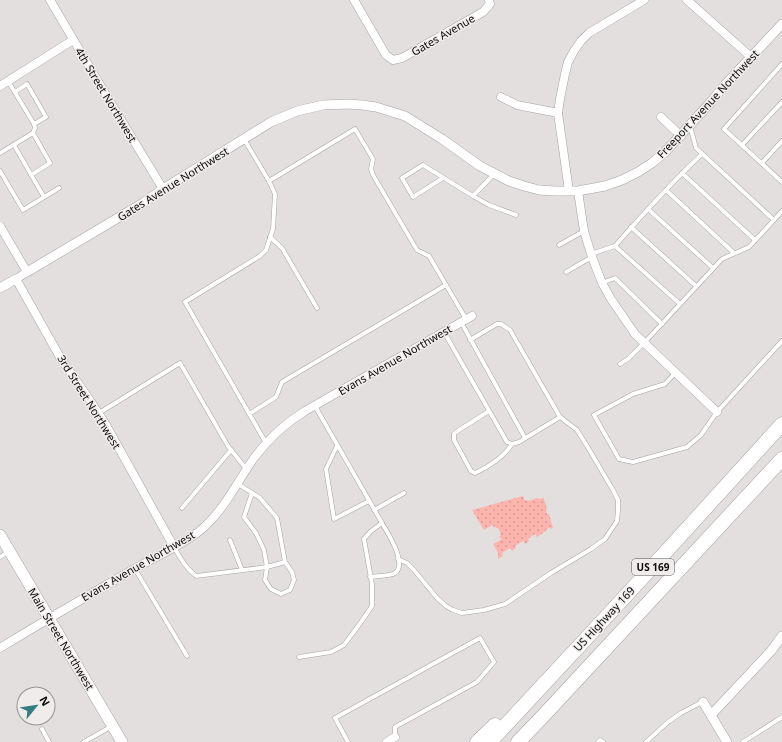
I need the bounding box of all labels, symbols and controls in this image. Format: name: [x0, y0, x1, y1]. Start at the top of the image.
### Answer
street label: Gates Avenue: [408, 10, 477, 59]
street label: 4th Street Northwest: [72, 45, 141, 145]
street label: Freeport Avenue Northwest: [653, 46, 762, 161]
street label: Gates Avenue Northwest: [114, 143, 231, 224]
street label: Evans Avenue Northwest: [335, 321, 454, 398]
street label: 3rd Street Northwest: [54, 352, 124, 452]
street label: Evans Avenue Northwest: [78, 527, 197, 604]
road number: US 169: [632, 559, 674, 575]
street label: US Highway 169: [570, 583, 638, 654]
street label: Main Street Northwest: [25, 585, 98, 693]
north arrow: [16, 686, 56, 726]
text: N: [36, 693, 54, 708]

